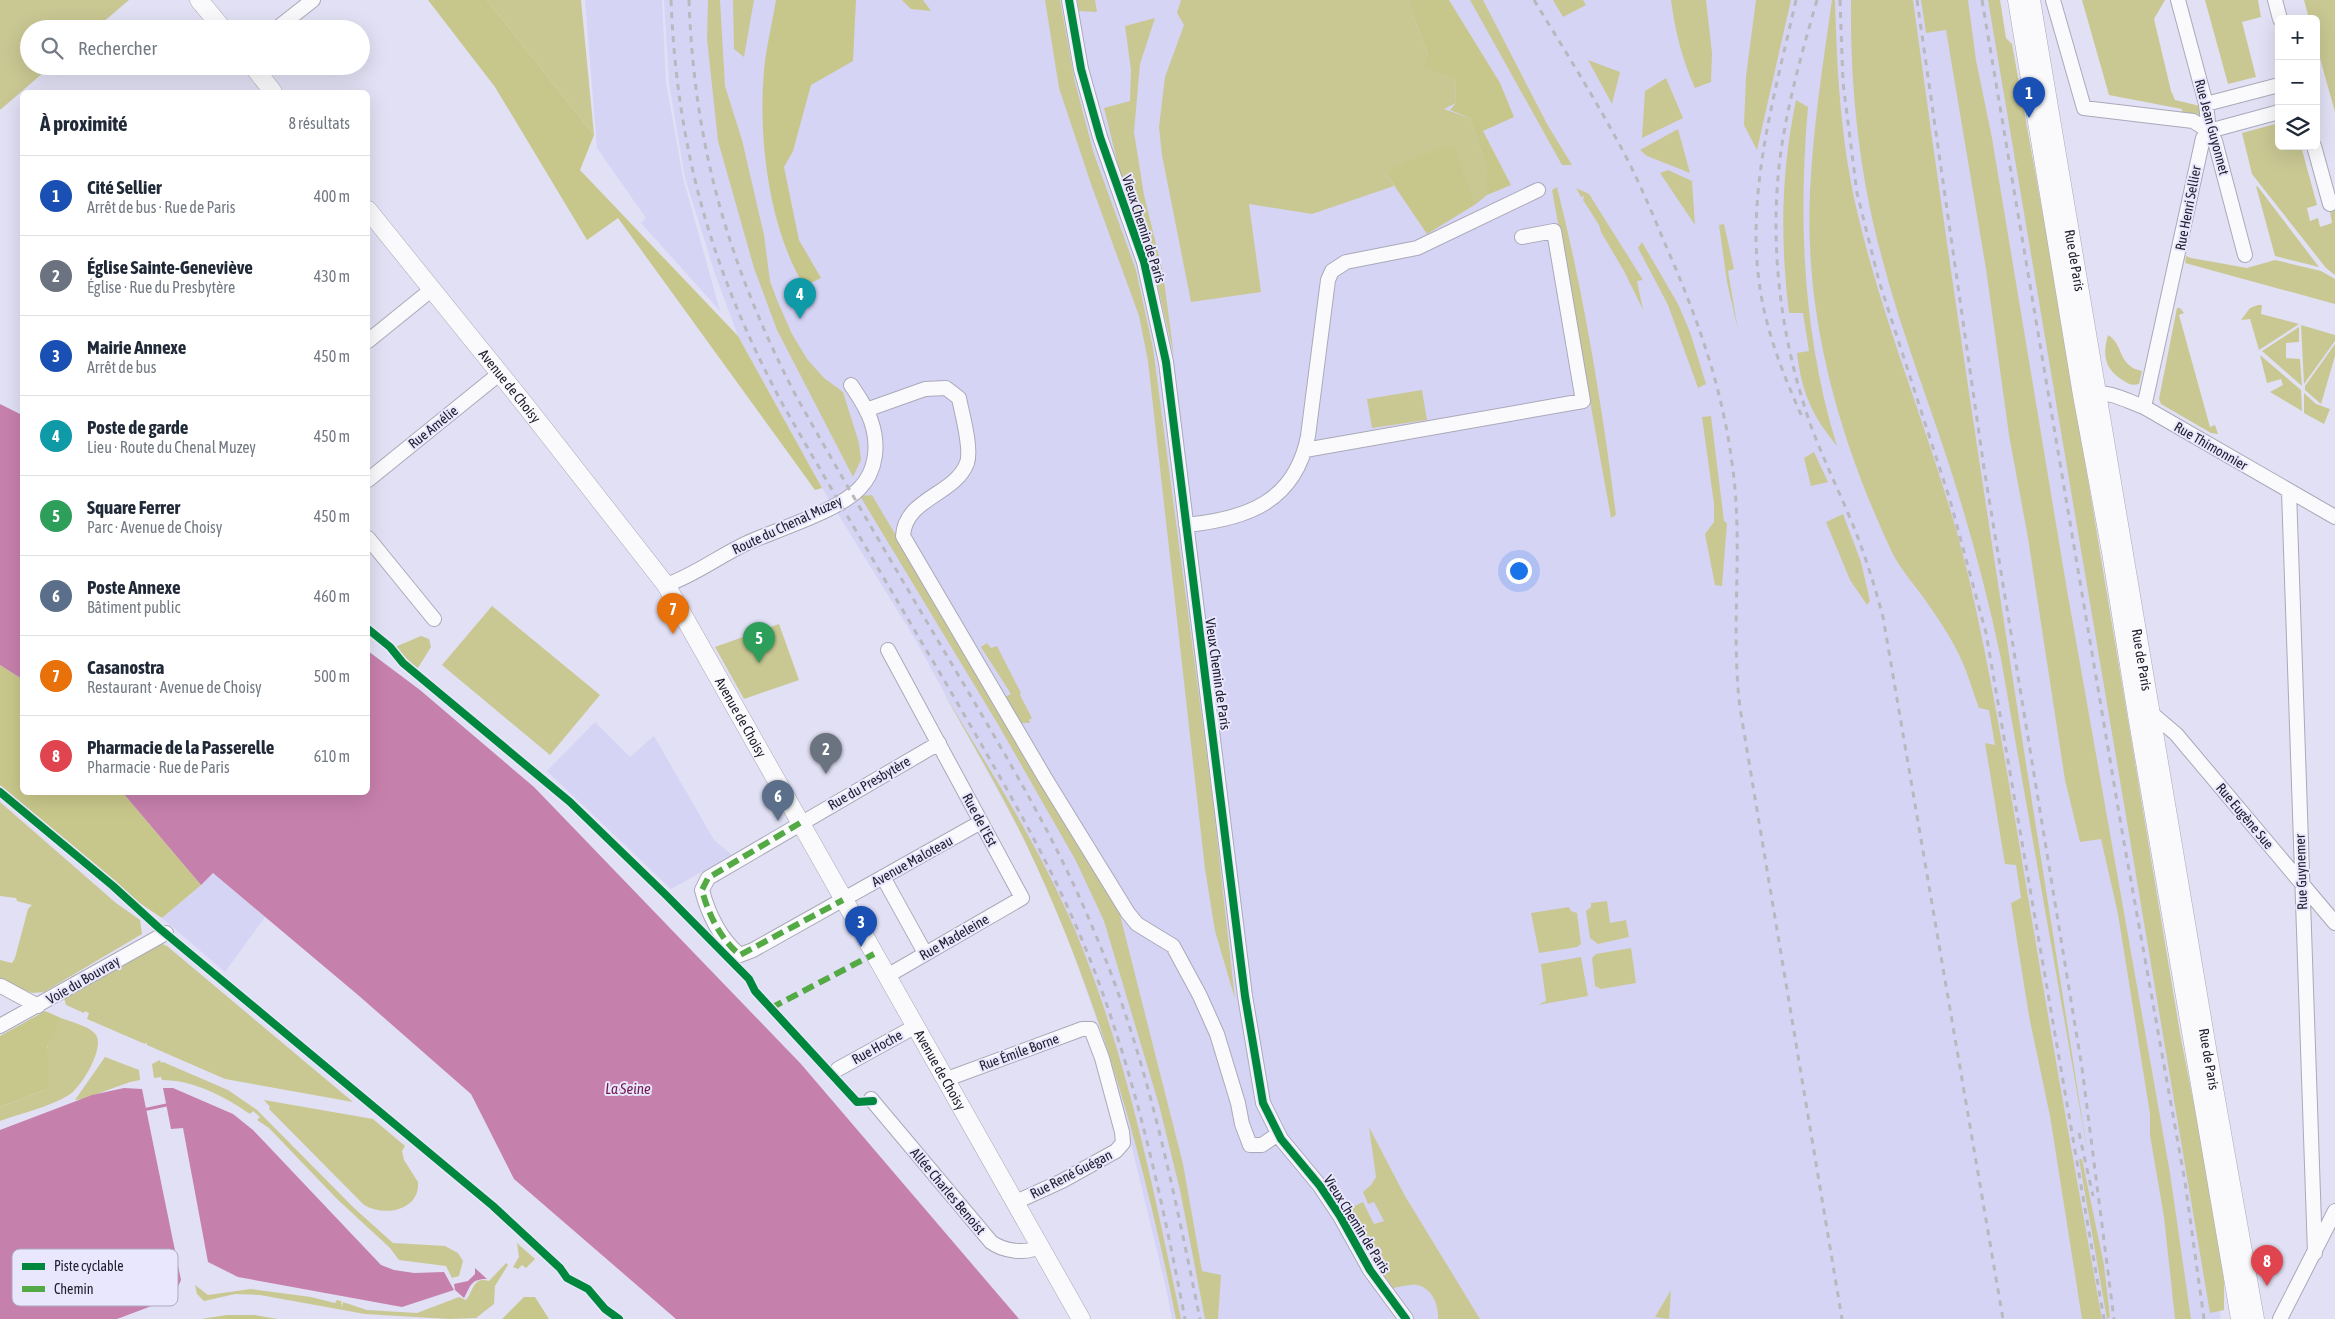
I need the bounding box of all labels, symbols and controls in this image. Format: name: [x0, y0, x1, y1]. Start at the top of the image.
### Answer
map controls: [2275, 15, 2320, 150]
button: +: [2275, 15, 2320, 60]
search box: [20, 20, 370, 75]
icon: search: [38, 34, 66, 62]
text: Rechercher: [78, 37, 157, 59]
button: −: [2275, 60, 2320, 105]
pin: 1: [2013, 77, 2045, 118]
street label: Rue Jean Guyonnet: [2192, 77, 2232, 177]
button: layers: [2275, 105, 2320, 150]
text: À proximité: [40, 111, 128, 135]
text: 8 résultats: [288, 114, 350, 132]
street label: Rue Henri Sellier: [2172, 163, 2204, 252]
street label: Vieux Chemin de Paris: [1119, 173, 1169, 285]
text: Cité Sellier: [87, 176, 162, 198]
text: 1: [52, 187, 60, 205]
text: 400 m: [314, 187, 350, 205]
text: Arrêt de bus · Rue de Paris: [87, 198, 235, 216]
street label: Rue de Paris: [2062, 228, 2088, 292]
text: Église Sainte-Geneviève: [87, 256, 253, 278]
text: 2: [52, 267, 60, 285]
text: 430 m: [314, 267, 350, 285]
text: Église · Rue du Presbytère: [87, 278, 235, 296]
pin: 4: [784, 278, 816, 319]
text: Mairie Annexe: [87, 336, 186, 358]
street label: Avenue de Choisy: [476, 346, 544, 426]
text: 3: [52, 347, 60, 365]
text: 450 m: [314, 347, 350, 365]
text: Arrêt de bus: [87, 358, 156, 376]
street label: Rue Amélie: [405, 402, 461, 452]
text: Poste de garde: [87, 416, 188, 438]
street label: Rue Thimonnier: [2172, 419, 2251, 474]
text: 4: [52, 427, 60, 445]
text: 450 m: [314, 427, 350, 445]
text: Lieu · Route du Chenal Muzey: [87, 438, 256, 456]
street label: Route du Chenal Muzey: [730, 492, 845, 557]
text: Square Ferrer: [87, 496, 180, 518]
text: 5: [52, 507, 60, 525]
text: 450 m: [314, 507, 350, 525]
text: Parc · Avenue de Choisy: [87, 518, 222, 536]
your location: [1506, 558, 1532, 584]
text: Poste Annexe: [87, 576, 181, 598]
text: 6: [52, 587, 60, 605]
text: 460 m: [314, 587, 350, 605]
pin: 7: [657, 593, 689, 634]
text: Bâtiment public: [87, 598, 180, 616]
street label: Vieux Chemin de Paris: [1202, 617, 1234, 731]
pin: 5: [743, 622, 775, 663]
street label: Rue de Paris: [2129, 628, 2155, 692]
text: Casanostra: [87, 656, 164, 678]
text: 7: [52, 667, 60, 685]
text: 500 m: [314, 667, 350, 685]
street label: Avenue de Choisy: [712, 675, 770, 760]
text: Restaurant · Avenue de Choisy: [87, 678, 262, 696]
pin: 2: [810, 733, 842, 774]
text: Pharmacie de la Passerelle: [87, 736, 274, 758]
text: 8: [52, 747, 60, 765]
text: 610 m: [314, 747, 350, 765]
street label: Rue du Presbytère: [825, 753, 913, 813]
text: Pharmacie · Rue de Paris: [87, 758, 230, 776]
pin: 6: [762, 780, 794, 821]
street label: Rue Eugène Sue: [2213, 780, 2277, 852]
street label: Rue de l'Est: [959, 791, 1001, 849]
street label: Avenue Maloteau: [869, 832, 955, 890]
street label: Rue Guynemer: [2292, 833, 2310, 910]
pin: 3: [845, 906, 877, 947]
street label: Rue Madeleine: [917, 911, 991, 963]
street label: Voie du Bouvray: [44, 953, 123, 1007]
street label: Rue Hoche: [849, 1027, 905, 1067]
street label: Avenue de Choisy: [911, 1027, 969, 1113]
street label: Rue de Paris: [2196, 1027, 2222, 1091]
street label: Rue Émile Borne: [977, 1030, 1061, 1074]
water label: La Seine: [605, 1080, 651, 1097]
street label: Allée Charles Benoist: [907, 1145, 989, 1237]
street label: Rue René Guégan: [1027, 1146, 1115, 1202]
street label: Vieux Chemin de Paris: [1320, 1172, 1394, 1276]
pin: 8: [2251, 1245, 2283, 1286]
legend: [12, 1249, 178, 1306]
text: Piste cyclable: [54, 1258, 124, 1274]
text: Chemin: [54, 1281, 94, 1297]

